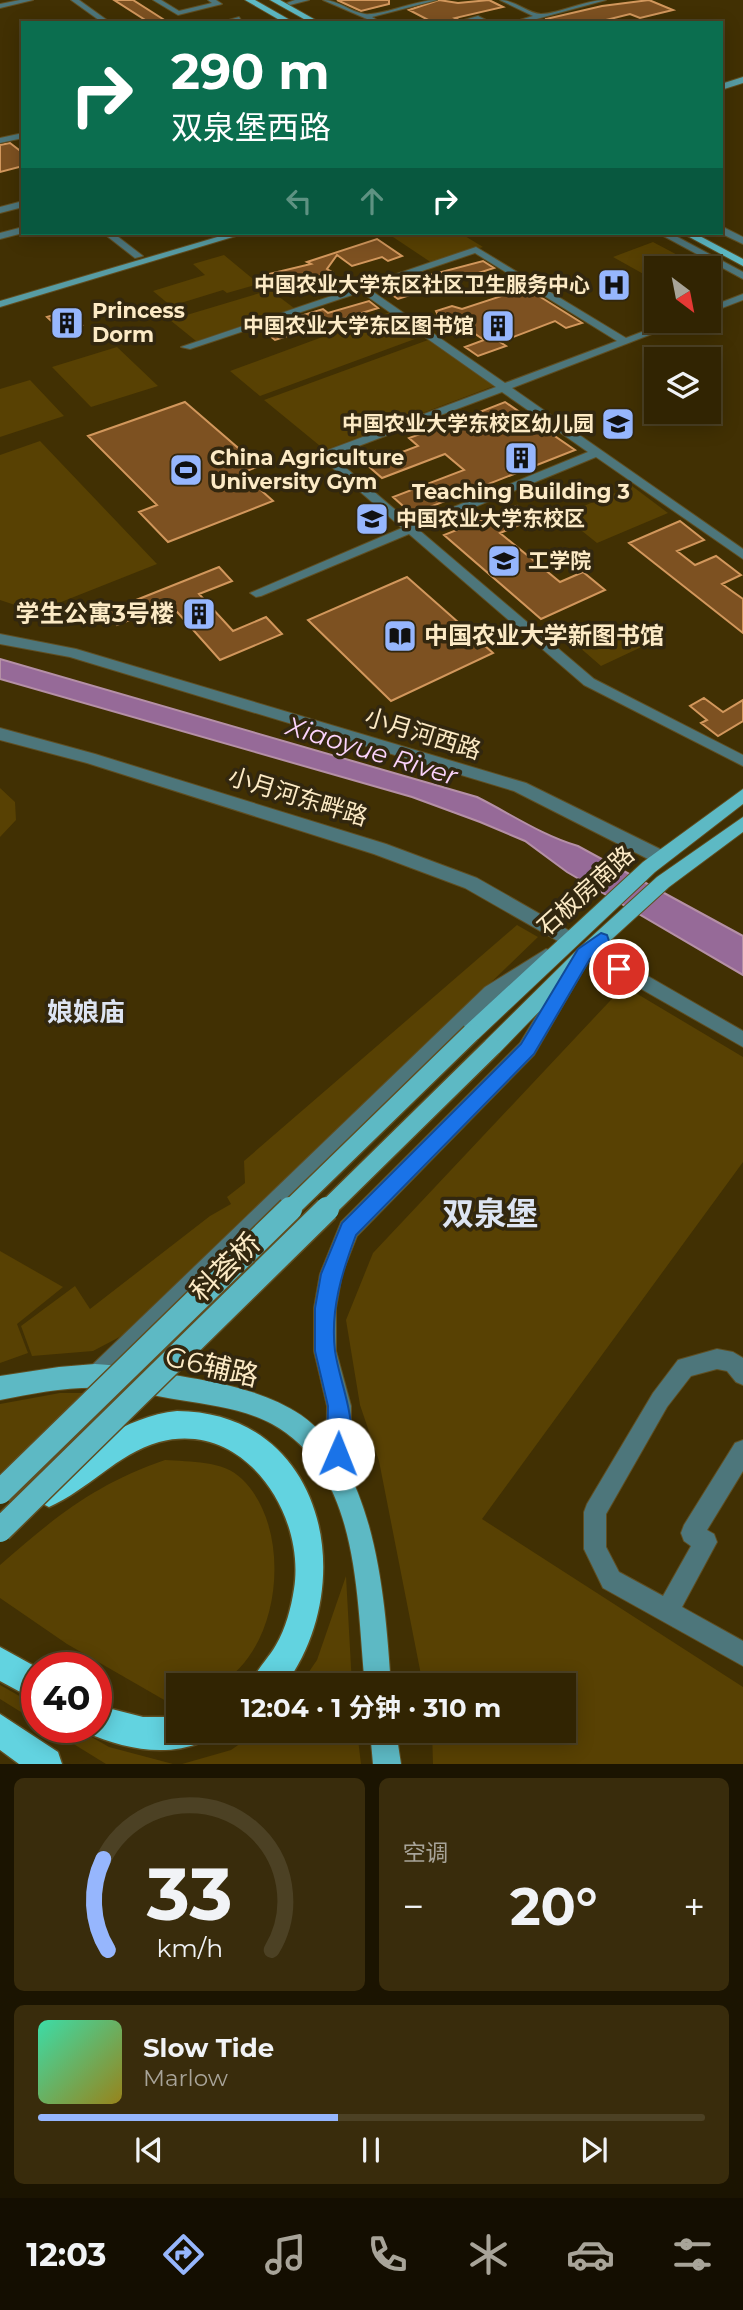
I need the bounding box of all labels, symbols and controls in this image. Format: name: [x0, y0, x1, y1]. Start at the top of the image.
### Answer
text: 290 m: [171, 42, 330, 101]
icon: right: [56, 49, 147, 140]
text: 双泉堡西路: [171, 108, 331, 147]
icon: left: [280, 182, 318, 220]
icon: ahead: [353, 182, 391, 220]
icon: right: [426, 182, 464, 220]
north arrow: [644, 256, 721, 332]
map controls: [644, 256, 721, 424]
hospital icon: 中国农业大学东区社区卫生服务中心: [595, 266, 633, 304]
place label: 中国农业大学东区社区卫生服务中心: [254, 272, 590, 297]
place label: Princess Dorm: [92, 298, 185, 347]
building icon: Princess Dorm: [48, 304, 86, 342]
building icon: 中国农业大学东区图书馆: [479, 307, 517, 345]
place label: 中国农业大学东区图书馆: [243, 313, 474, 338]
button: layers: [644, 347, 721, 424]
school or university icon: 中国农业大学东校区幼儿园: [599, 405, 637, 443]
place label: 中国农业大学东校区幼儿园: [342, 411, 594, 436]
building icon: Teaching Building 3: [502, 439, 540, 477]
place label: China Agriculture University Gym: [210, 445, 404, 494]
sports icon: China Agriculture University Gym: [167, 451, 205, 489]
place label: Teaching Building 3: [412, 479, 630, 504]
school or university icon: 中国农业大学东校区: [353, 500, 391, 538]
place label: 中国农业大学东校区: [396, 506, 585, 531]
school or university icon: 工学院: [485, 542, 523, 580]
place label: 工学院: [528, 548, 591, 573]
building icon: 学生公寓3号楼: [180, 595, 218, 633]
place label: 学生公寓3号楼: [16, 599, 174, 628]
library icon: 中国农业大学新图书馆: [381, 617, 419, 655]
place label: 中国农业大学新图书馆: [424, 621, 664, 650]
street label: 小月河西路: [362, 702, 485, 765]
water label: Xiaoyue River: [282, 709, 462, 792]
street label: 小月河东畔路: [225, 762, 371, 831]
street label: 石板房南路: [531, 840, 640, 942]
pin: [589, 939, 649, 999]
icon: arrive: [600, 950, 638, 988]
district label: 娘娘庙: [47, 996, 125, 1028]
district label: 双泉堡: [442, 1194, 538, 1233]
street label: 科荟桥: [183, 1226, 267, 1308]
street label: G6辅路: [162, 1339, 262, 1393]
position arrow: [301, 1417, 375, 1491]
speed limit sign: 40: [21, 1652, 112, 1743]
text: 12:04 · 1 分钟 · 310 m: [241, 1692, 501, 1724]
text: 空调: [403, 1839, 449, 1867]
text: 33: [145, 1851, 232, 1939]
text: 20°: [510, 1875, 598, 1938]
text: −: [403, 1883, 424, 1930]
text: +: [683, 1883, 705, 1930]
text: km/h: [156, 1933, 223, 1963]
text: Slow Tide: [143, 2032, 274, 2064]
text: Marlow: [143, 2064, 228, 2092]
icon: previous: [130, 2131, 168, 2169]
icon: pause: [352, 2131, 390, 2169]
icon: next: [575, 2131, 613, 2169]
icon: directions: [159, 2230, 208, 2279]
icon: music: [261, 2230, 310, 2279]
icon: phone: [363, 2230, 412, 2279]
icon: climate: [464, 2230, 513, 2279]
icon: car: [566, 2230, 615, 2279]
icon: filters: [668, 2230, 717, 2279]
text: 12:03: [26, 2235, 107, 2274]

